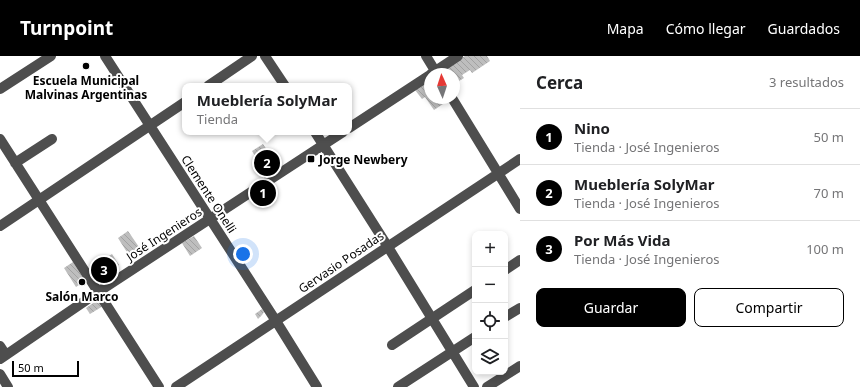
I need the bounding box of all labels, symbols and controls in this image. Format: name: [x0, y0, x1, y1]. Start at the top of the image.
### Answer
text: Turnpoint: [20, 15, 113, 41]
text: Mapa: [607, 19, 644, 38]
text: Cómo llegar: [666, 19, 746, 38]
text: Guardados: [768, 19, 840, 38]
marker: Escuela Municipal Malvinas Argentinas: [81, 61, 91, 71]
north arrow: [424, 68, 460, 104]
text: Cerca: [536, 71, 583, 94]
place label: Escuela Municipal Malvinas Argentinas: [25, 72, 147, 103]
text: 3 resultados: [769, 73, 844, 91]
popup: [182, 83, 352, 135]
text: Mueblería SolyMar: [197, 90, 337, 110]
text: Tienda: [197, 110, 238, 128]
text: Nino: [574, 118, 610, 138]
text: 1: [545, 128, 553, 146]
text: 50 m: [814, 128, 844, 146]
text: Tienda · José Ingenieros: [574, 138, 720, 156]
pin: 2: [254, 148, 280, 178]
place label: Jorge Newbery: [318, 151, 408, 168]
street label: Clemente Onelli: [177, 152, 241, 236]
marker: Jorge Newbery: [306, 154, 316, 164]
text: Mueblería SolyMar: [574, 174, 714, 194]
pin: 1: [250, 178, 276, 208]
text: 2: [545, 184, 553, 202]
text: 70 m: [814, 184, 844, 202]
text: Tienda · José Ingenieros: [574, 194, 720, 212]
street label: José Ingenieros: [122, 203, 205, 265]
street label: Gervasio Posadas: [295, 227, 387, 297]
text: Por Más Vida: [574, 230, 671, 250]
map controls: [472, 231, 508, 375]
button: +: [472, 231, 508, 267]
text: 3: [545, 240, 553, 258]
text: 100 m: [806, 240, 844, 258]
your location: [233, 244, 253, 264]
text: Tienda · José Ingenieros: [574, 250, 720, 268]
pin: 3: [91, 255, 117, 285]
button: −: [472, 267, 508, 303]
marker: Salón Marco: [77, 277, 87, 287]
place label: Salón Marco: [45, 288, 119, 305]
button: Guardar: [536, 288, 686, 327]
button: Compartir: [694, 288, 844, 327]
button: locate: [472, 303, 508, 339]
button: layers: [472, 339, 508, 375]
scale bar: [12, 359, 79, 378]
text: 50 m: [18, 360, 44, 375]

